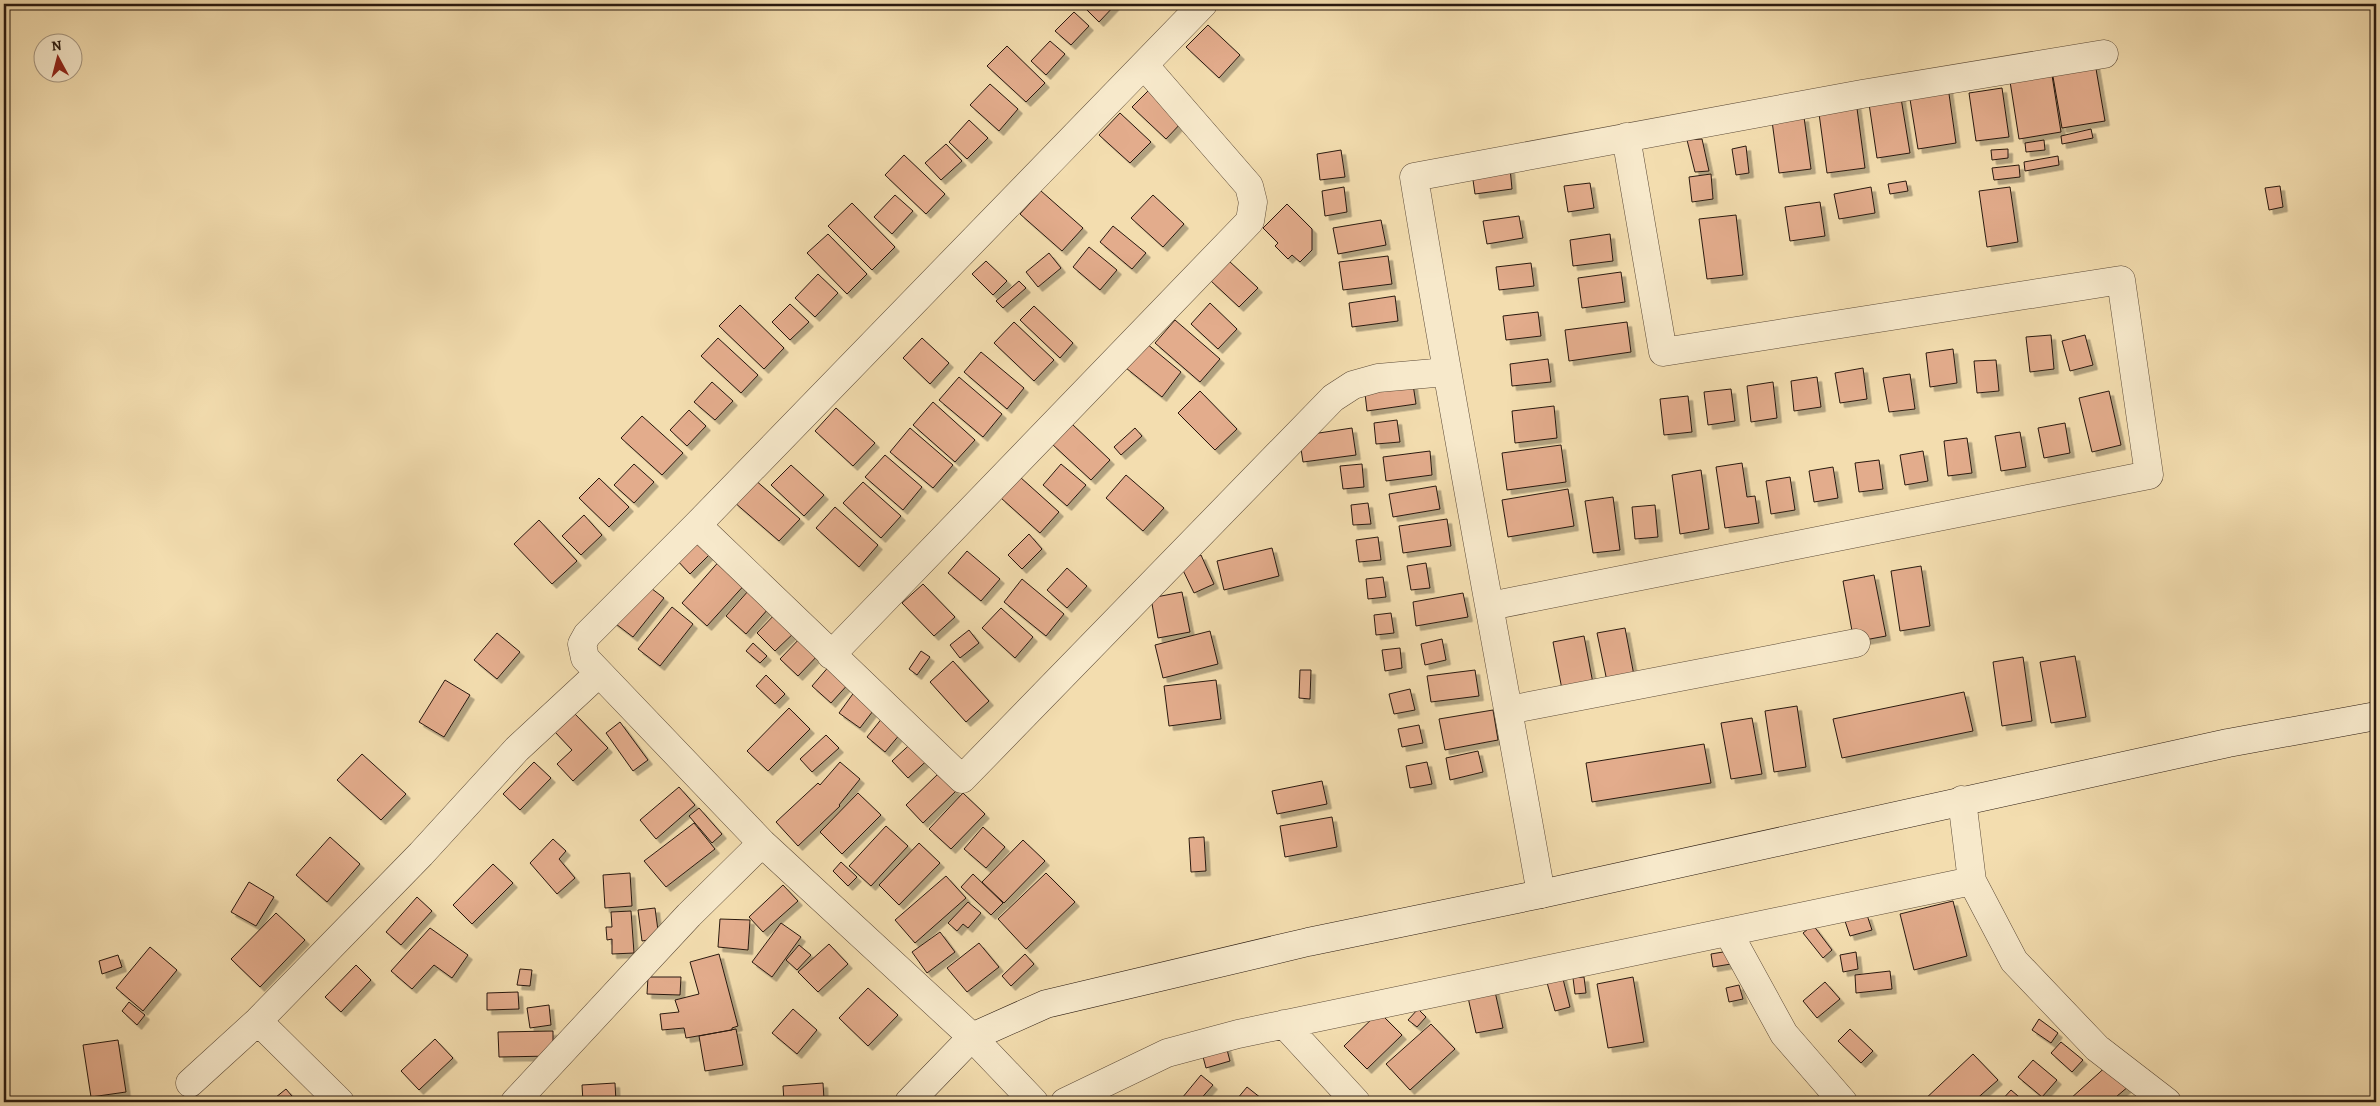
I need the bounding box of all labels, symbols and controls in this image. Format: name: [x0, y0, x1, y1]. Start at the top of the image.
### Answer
north arrow: [32, 32, 82, 82]
text: N: [50, 36, 63, 56]

